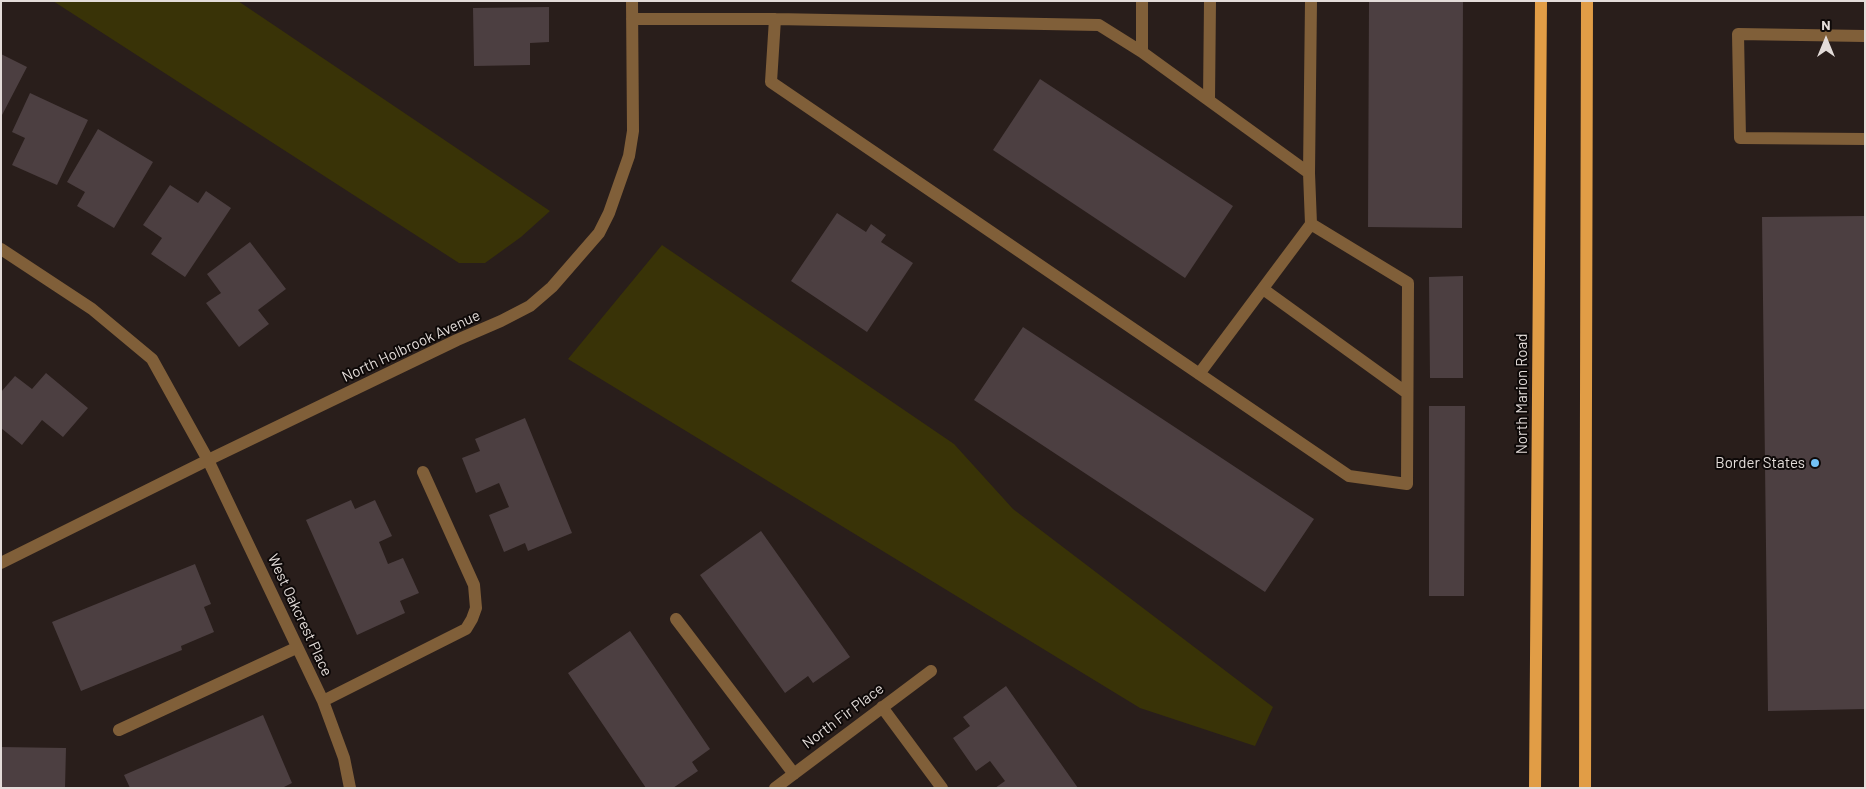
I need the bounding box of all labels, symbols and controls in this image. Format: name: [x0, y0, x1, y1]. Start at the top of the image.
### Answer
north arrow: [1801, 15, 1851, 65]
text: N: [1821, 16, 1831, 33]
street label: North Holbrook Avenue: [339, 306, 483, 386]
street label: North Marion Road: [1513, 334, 1531, 454]
place label: Border States: [1715, 454, 1805, 472]
marker: Border States: [1809, 457, 1821, 469]
street label: West Oakcrest Place: [264, 551, 336, 679]
street label: North Fir Place: [799, 680, 887, 752]

